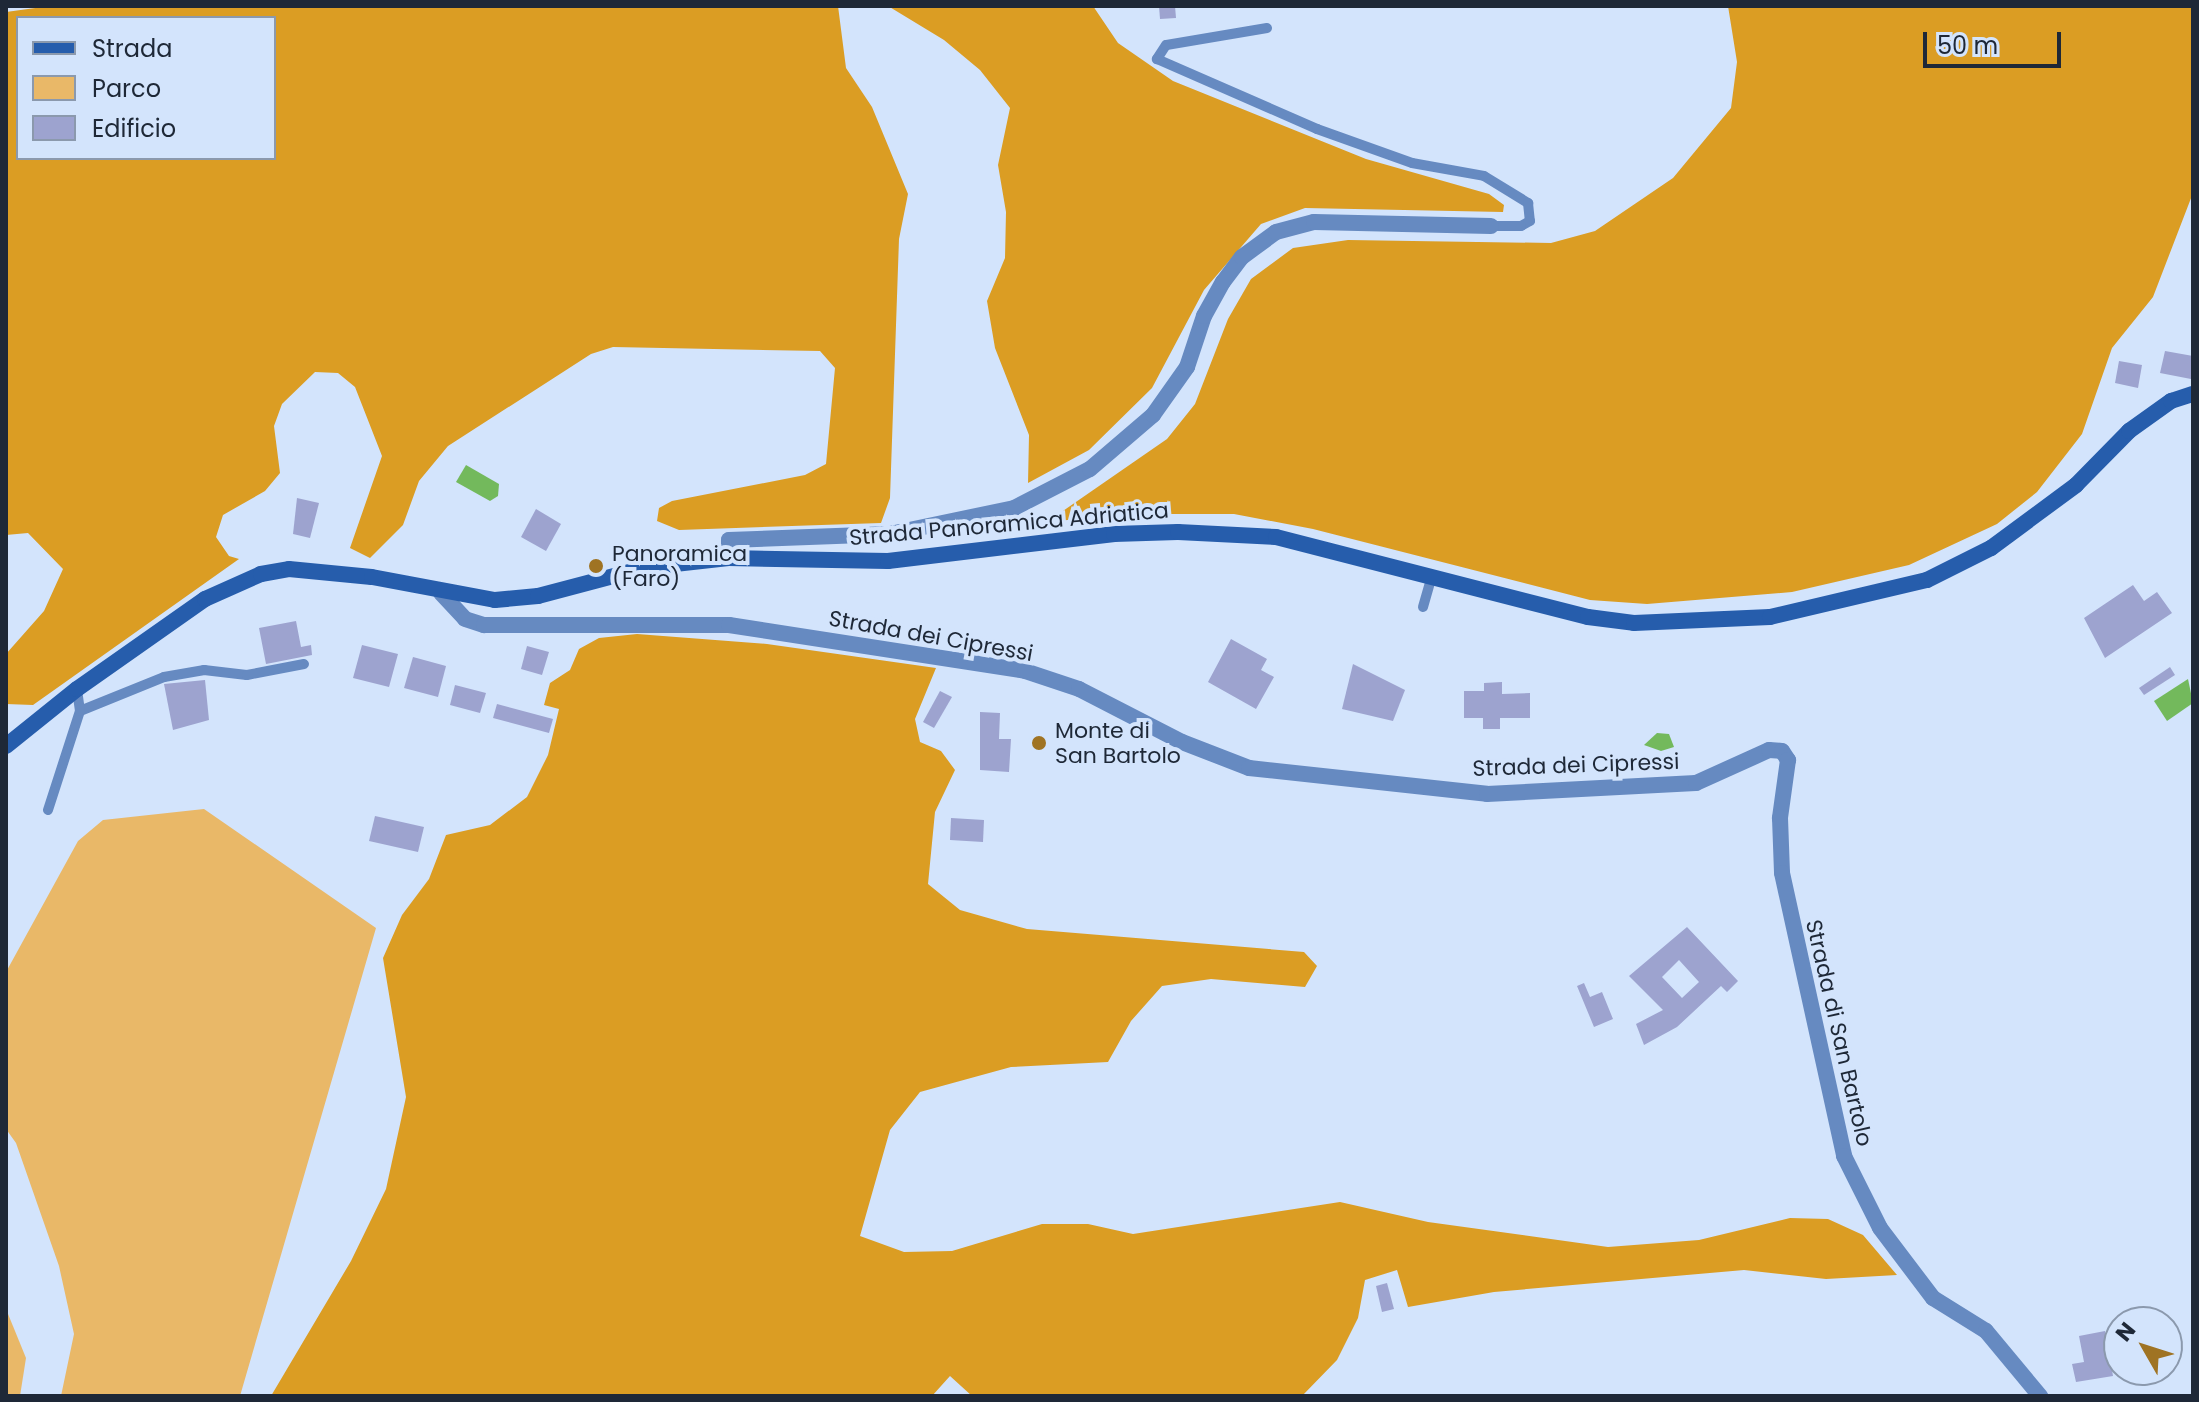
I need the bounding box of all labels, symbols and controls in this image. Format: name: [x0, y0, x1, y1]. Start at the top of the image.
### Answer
legend: [16, 16, 276, 160]
scale bar: [1927, 16, 2065, 66]
text: 50 m: [1937, 29, 1998, 62]
text: Strada: [92, 32, 172, 65]
text: Parco: [92, 72, 161, 105]
text: Edificio: [92, 112, 176, 145]
street label: Strada Panoramica Adriatica: [848, 497, 1170, 551]
place label: Panoramica (Faro): [612, 540, 747, 592]
marker: Panoramica (Faro): [587, 557, 605, 575]
street label: Strada dei Cipressi: [827, 605, 1035, 667]
place label: Monte di San Bartolo: [1055, 717, 1181, 768]
marker: Monte di San Bartolo: [1030, 734, 1048, 752]
street label: Strada dei Cipressi: [1472, 748, 1680, 782]
street label: Strada di San Bartolo: [1800, 917, 1878, 1149]
north arrow: [2103, 1306, 2183, 1386]
text: N: [2108, 1316, 2143, 1348]

